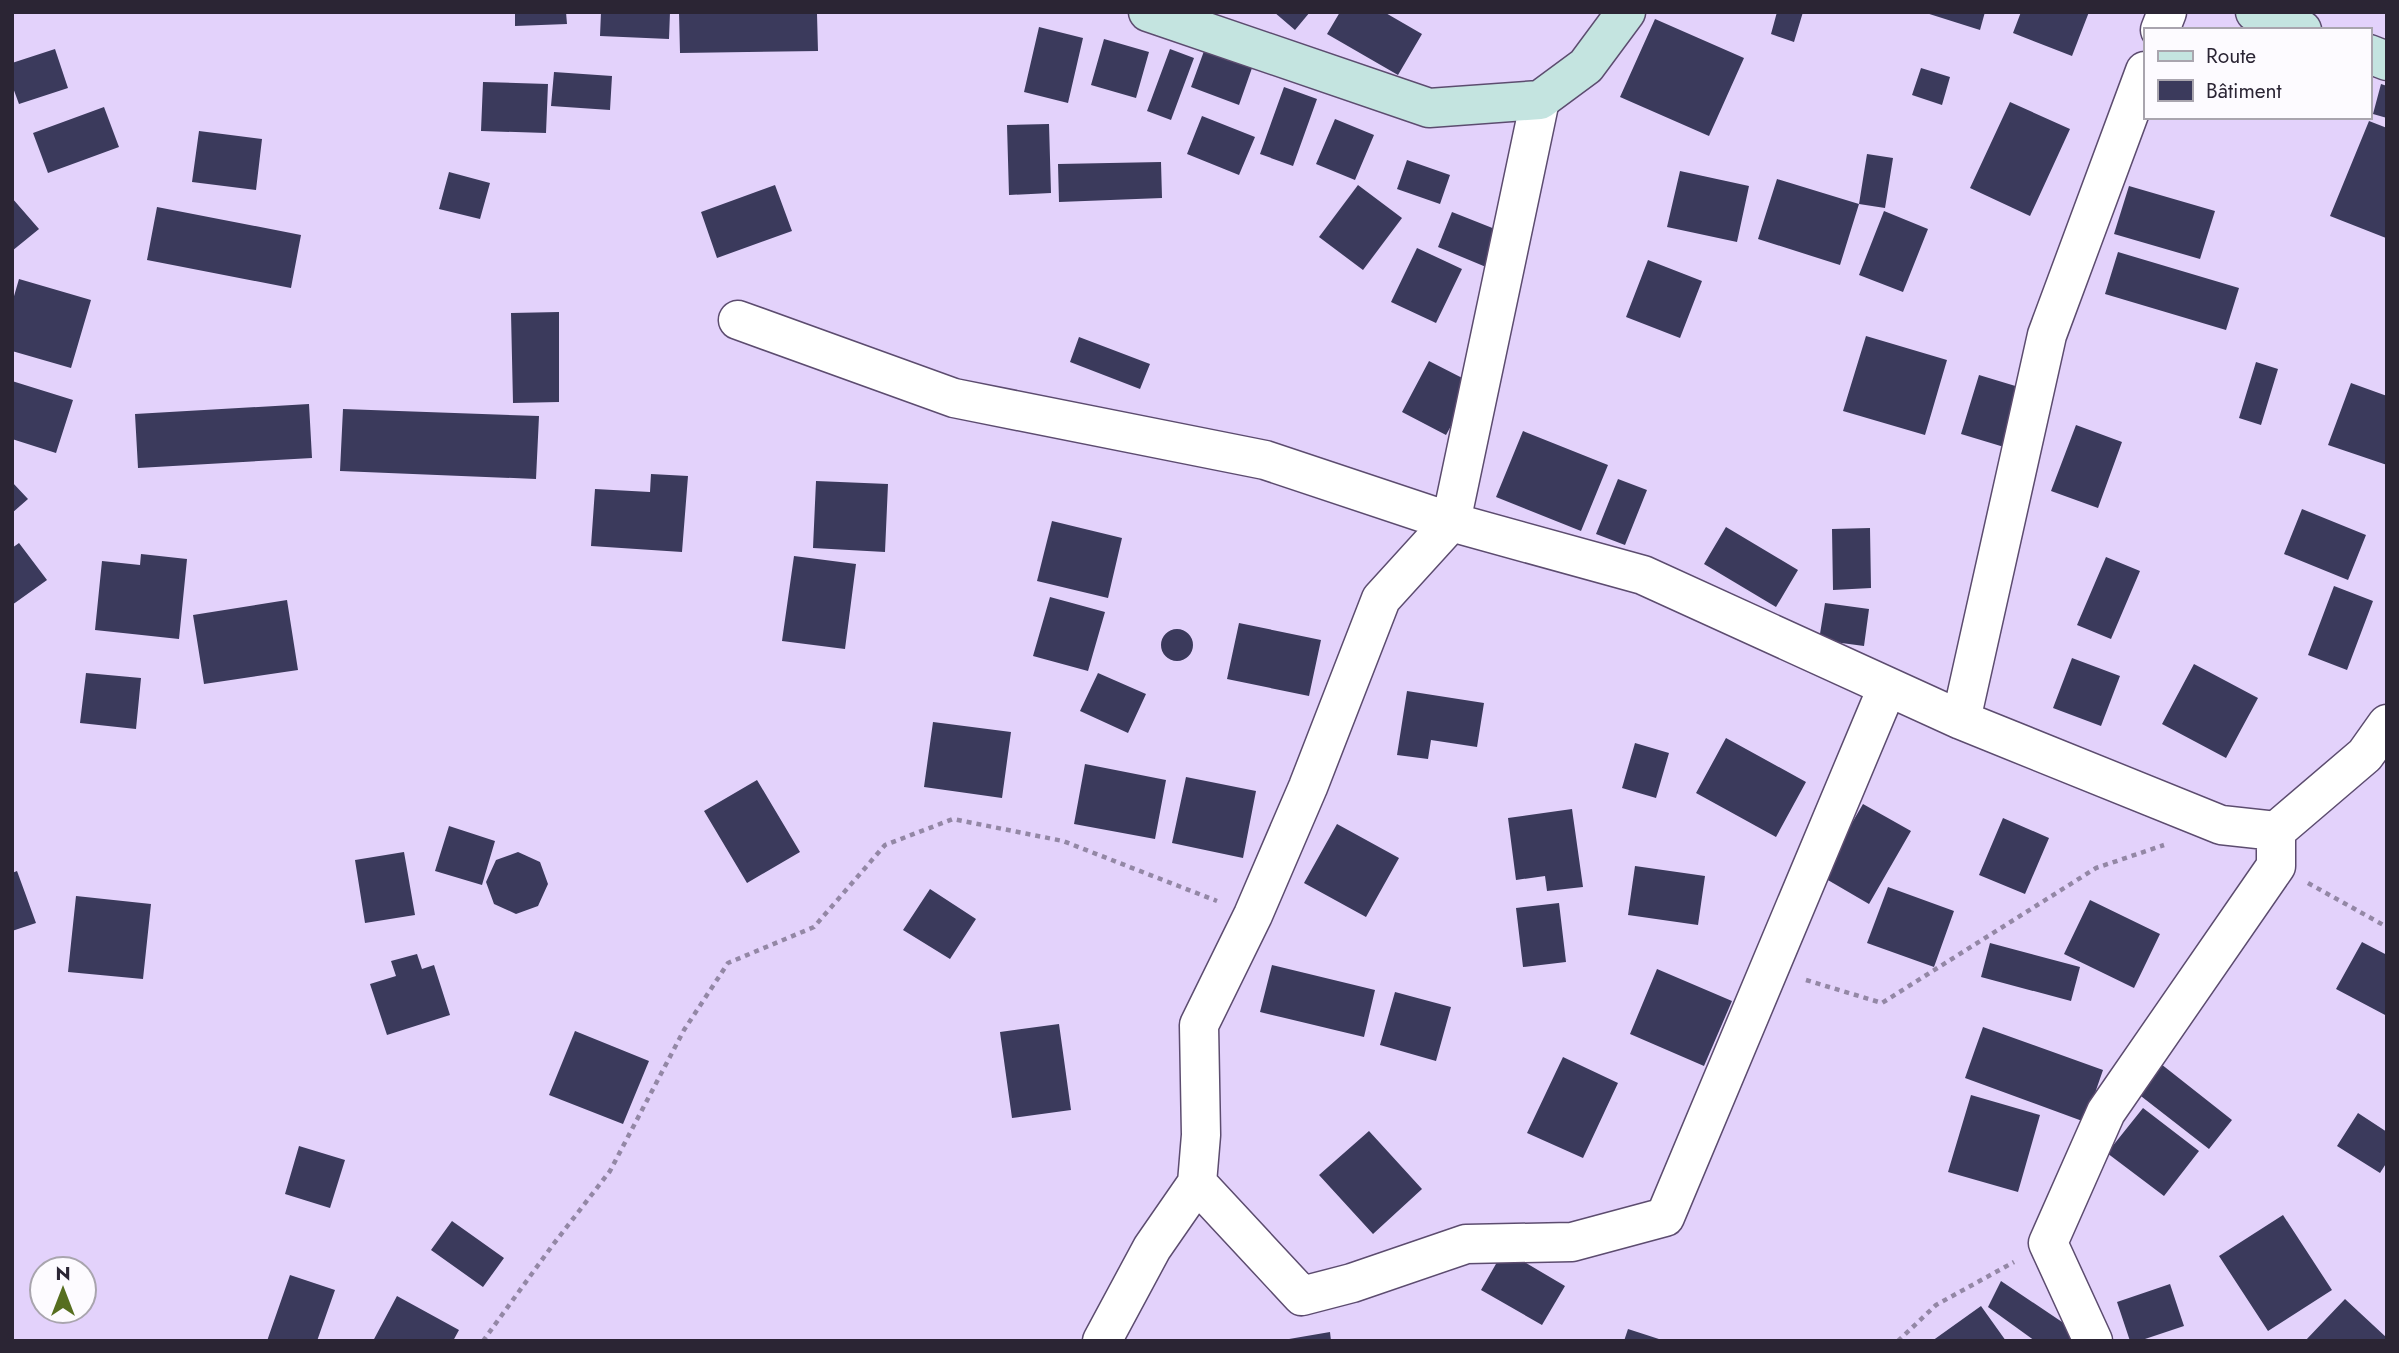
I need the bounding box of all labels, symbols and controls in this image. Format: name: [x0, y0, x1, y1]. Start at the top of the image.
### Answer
legend: [2144, 28, 2371, 119]
text: Route: [2206, 41, 2256, 71]
text: Bâtiment: [2206, 76, 2282, 106]
north arrow: [28, 1255, 98, 1325]
text: N: [55, 1260, 71, 1287]

